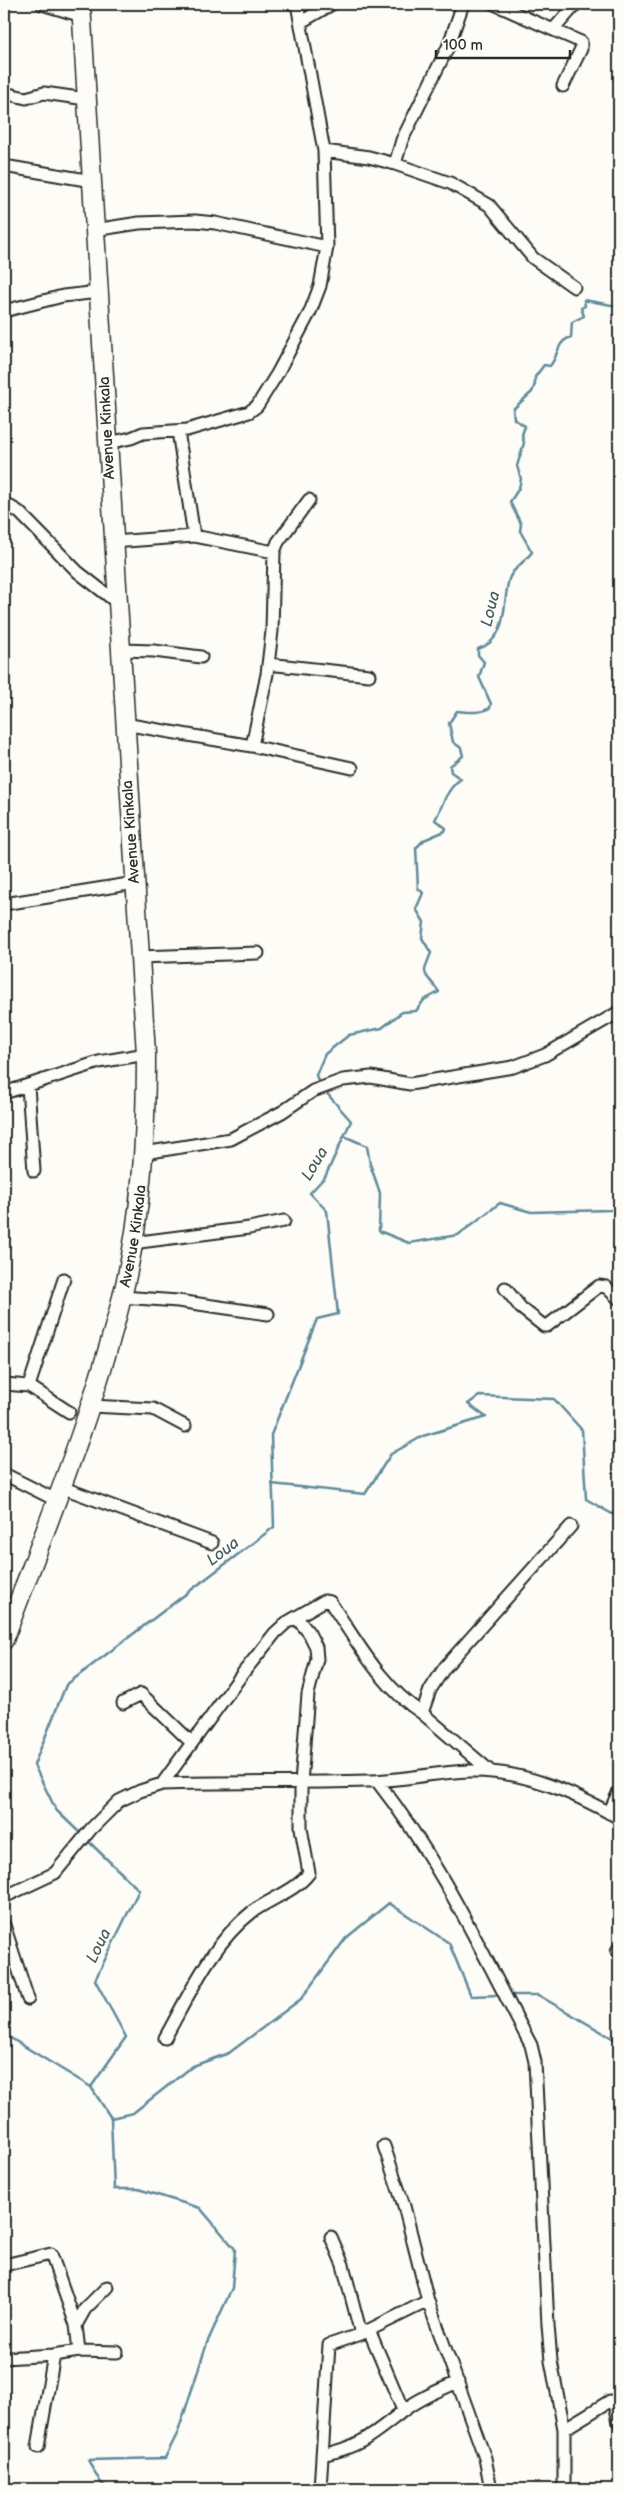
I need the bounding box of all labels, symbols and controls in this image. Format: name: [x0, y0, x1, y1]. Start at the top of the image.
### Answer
scale bar: [436, 28, 569, 60]
text: 100 m: [443, 36, 483, 55]
street label: Avenue Kinkala: [95, 376, 119, 480]
water label: Loua: [477, 589, 505, 629]
street label: Avenue Kinkala: [118, 780, 144, 884]
water label: Loua: [298, 1144, 332, 1184]
street label: Avenue Kinkala: [115, 1184, 150, 1289]
water label: Loua: [203, 1534, 243, 1570]
water label: Loua: [83, 1926, 115, 1966]

